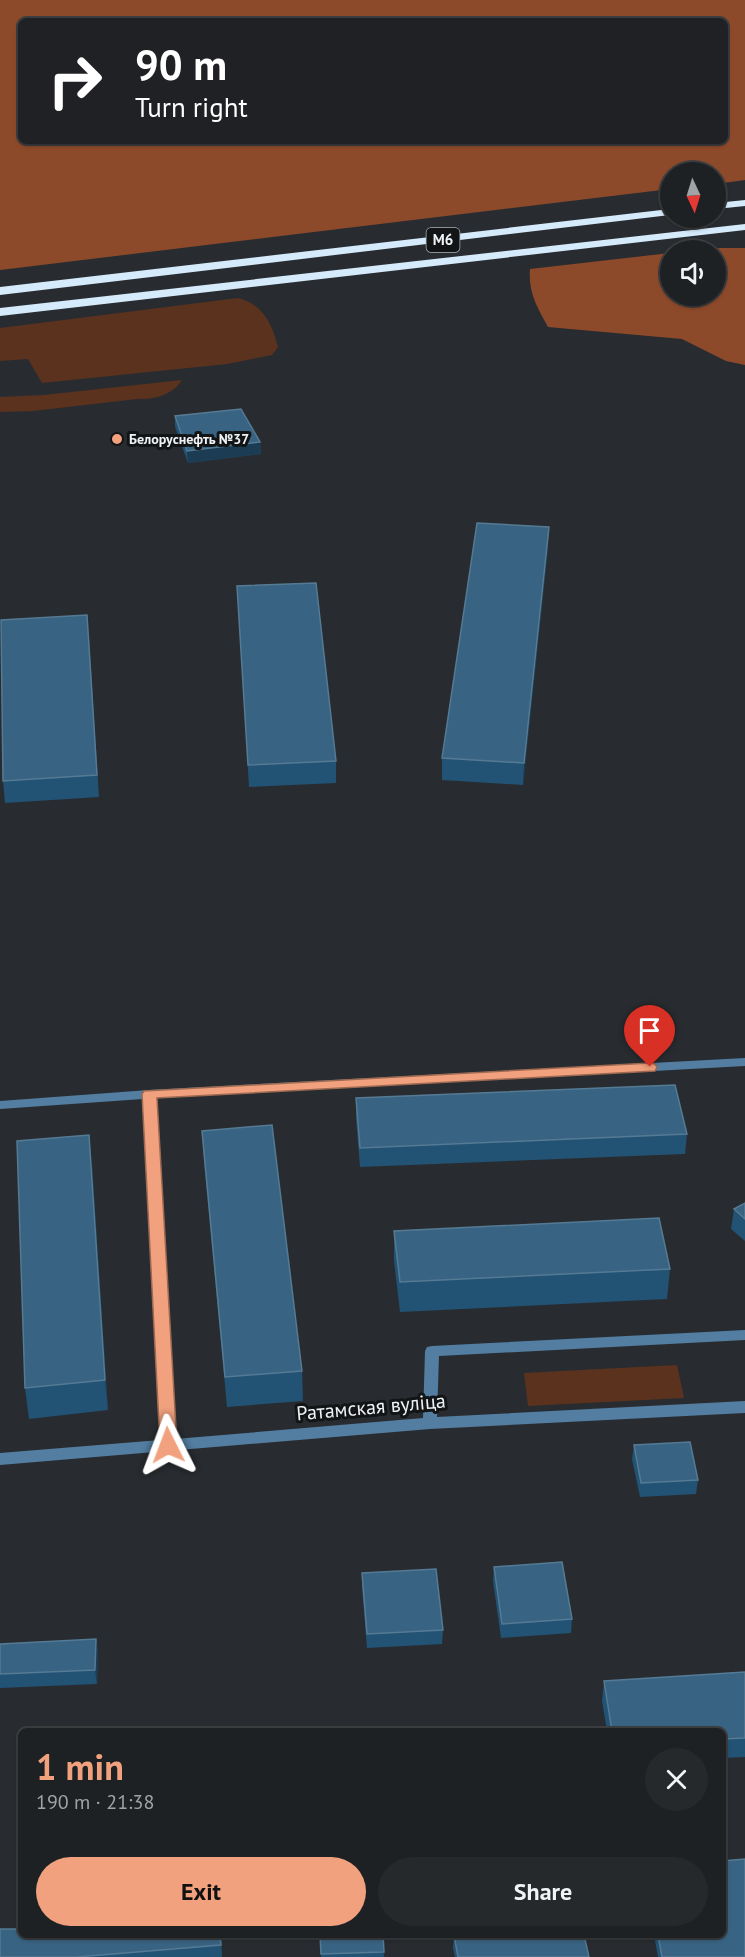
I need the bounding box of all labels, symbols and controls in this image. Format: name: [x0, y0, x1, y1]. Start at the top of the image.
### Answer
text: 90 m: [135, 37, 227, 92]
icon: right: [36, 42, 114, 120]
text: Turn right: [135, 90, 248, 124]
north arrow: [660, 162, 726, 228]
map controls: [660, 162, 726, 306]
road number: М6: [426, 228, 460, 252]
button: sound: [660, 240, 726, 306]
place label: Белоруснефть №37: [129, 430, 249, 448]
marker: Белоруснефть №37: [110, 432, 124, 446]
pin: [624, 1005, 675, 1067]
icon: arrive: [633, 1014, 666, 1047]
street label: Ратамская вуліца: [295, 1388, 447, 1426]
position arrow: [136, 1413, 200, 1477]
text: 1 min: [36, 1743, 124, 1790]
button: close: [645, 1748, 708, 1811]
text: 190 m · 21:38: [36, 1789, 154, 1815]
button: Exit: [36, 1857, 366, 1926]
button: Share: [378, 1857, 708, 1926]

